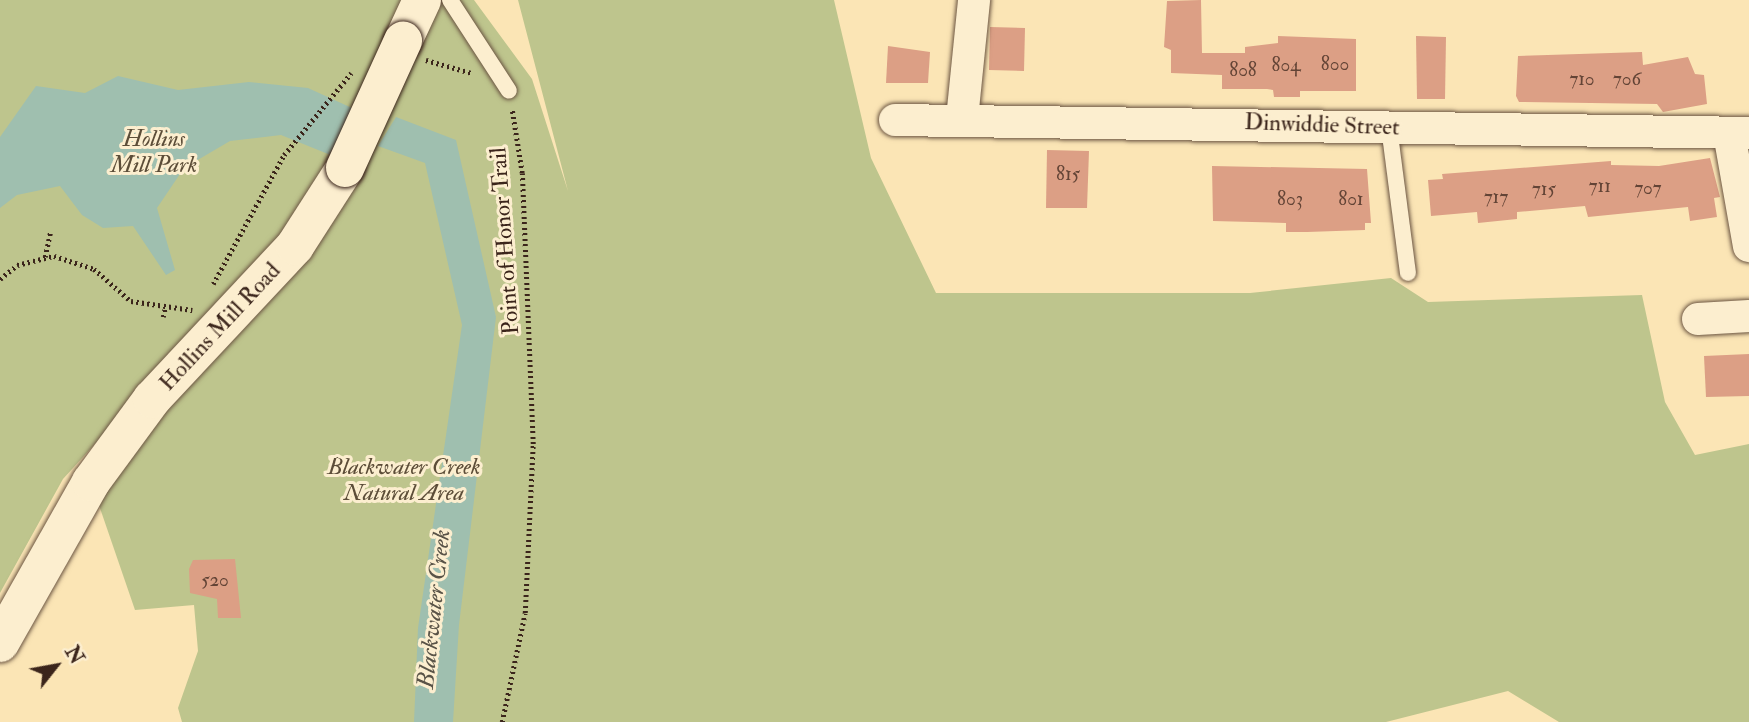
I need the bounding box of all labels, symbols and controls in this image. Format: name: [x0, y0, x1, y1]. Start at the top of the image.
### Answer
house number: 800: [1321, 54, 1349, 76]
house number: 804: [1272, 55, 1300, 77]
house number: 808: [1229, 60, 1257, 82]
house number: 710: [1569, 69, 1595, 91]
house number: 706: [1613, 69, 1641, 91]
street label: Dinwiddie Street: [1244, 109, 1400, 141]
park label: Hollins Mill Park: [111, 125, 197, 179]
street label: Point of Honor Trail: [485, 146, 525, 336]
house number: 815: [1056, 164, 1080, 186]
house number: 711: [1589, 176, 1611, 198]
house number: 707: [1634, 178, 1662, 200]
house number: 715: [1532, 179, 1556, 201]
house number: 717: [1484, 187, 1508, 209]
house number: 803: [1277, 189, 1303, 211]
house number: 801: [1338, 189, 1364, 211]
street label: Hollins Mill Road: [154, 257, 286, 397]
park label: Blackwater Creek Natural Area: [327, 453, 481, 507]
water label: Blackwater Creek: [411, 528, 457, 690]
house number: 520: [201, 570, 229, 592]
north arrow: [21, 631, 91, 701]
text: N: [59, 642, 89, 669]

